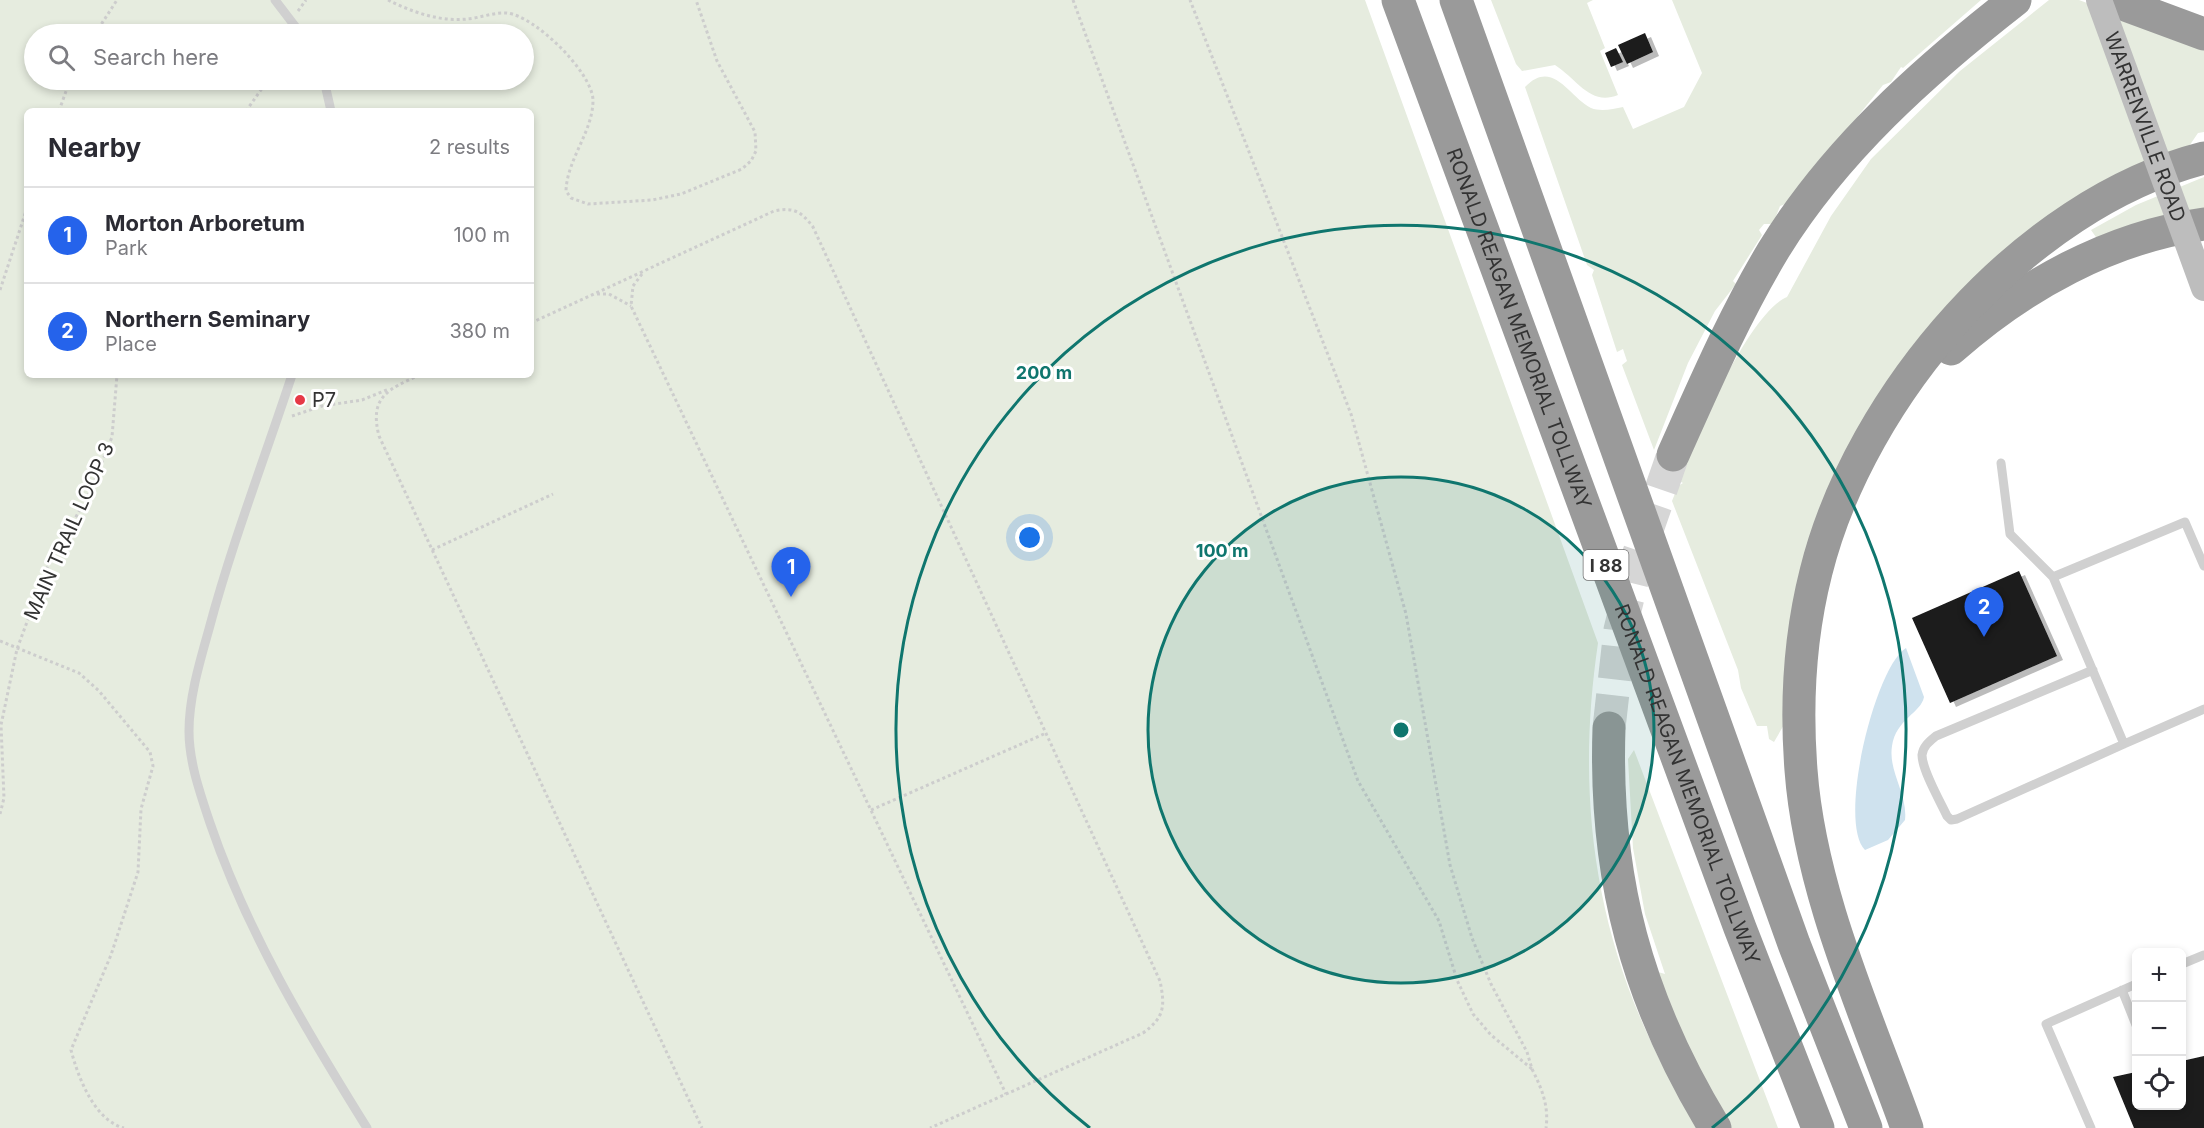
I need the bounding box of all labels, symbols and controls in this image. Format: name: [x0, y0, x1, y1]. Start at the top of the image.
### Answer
search box: [24, 24, 534, 90]
street label: WARRENVILLE ROAD: [2100, 29, 2191, 225]
icon: search: [45, 41, 78, 74]
text: Search here: [93, 44, 219, 70]
text: Nearby: [48, 132, 141, 163]
text: 2 results: [429, 135, 510, 159]
street label: RONALD REAGAN MEMORIAL TOLLWAY: [1442, 145, 1597, 512]
text: Morton Arboretum: [105, 210, 305, 236]
text: 1: [63, 223, 72, 247]
text: 100 m: [453, 223, 510, 247]
text: Park: [105, 236, 148, 260]
text: Northern Seminary: [105, 306, 310, 332]
text: 2: [61, 319, 74, 343]
text: 380 m: [450, 319, 510, 343]
text: Place: [105, 332, 157, 356]
text: 200 m: [1016, 362, 1072, 383]
place label: P7: [312, 388, 336, 412]
marker: P7: [293, 393, 307, 407]
street label: MAIN TRAIL LOOP 3: [19, 438, 119, 624]
your location: [1015, 523, 1044, 552]
text: 100 m: [1196, 540, 1248, 561]
pin: 1: [772, 548, 810, 597]
road number: I 88: [1584, 550, 1628, 580]
pin: 2: [1964, 588, 2004, 637]
street label: RONALD REAGAN MEMORIAL TOLLWAY: [1610, 601, 1765, 968]
centre of rings: [1391, 720, 1411, 740]
map controls: [2132, 948, 2186, 1110]
button: +: [2132, 948, 2186, 1002]
button: −: [2132, 1002, 2186, 1056]
button: locate: [2132, 1056, 2186, 1110]

